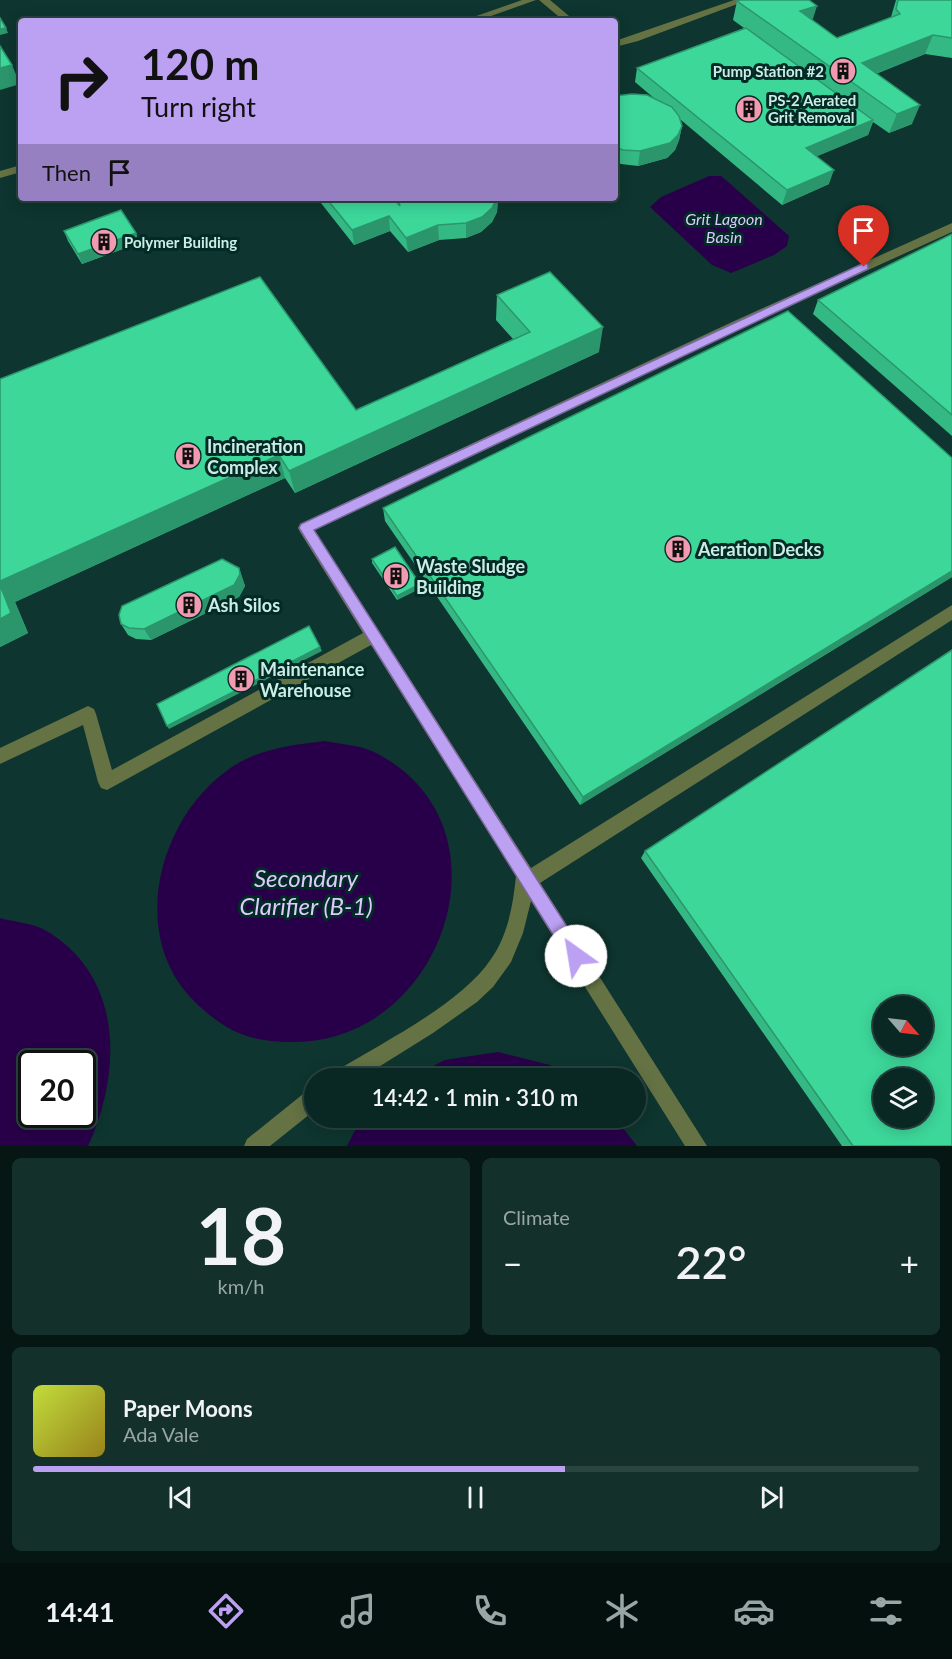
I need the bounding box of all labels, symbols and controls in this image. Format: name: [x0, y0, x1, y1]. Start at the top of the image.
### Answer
text: 120 m: [141, 39, 259, 89]
icon: right: [42, 42, 120, 120]
building icon: Pump Station #2: [828, 56, 858, 86]
place label: Pump Station #2: [713, 62, 824, 80]
text: Turn right: [141, 90, 256, 123]
place label: PS-2 Aerated Grit Removal: [768, 91, 856, 126]
building icon: PS-2 Aerated Grit Removal: [734, 94, 764, 124]
icon: arrive: [103, 156, 136, 189]
text: Then: [42, 159, 91, 186]
pin: [838, 205, 889, 267]
water label: Grit Lagoon Basin: [685, 209, 763, 246]
icon: arrive: [847, 214, 880, 247]
building icon: Polymer Building: [89, 227, 119, 257]
place label: Polymer Building: [124, 233, 237, 251]
place label: Incineration Complex: [207, 435, 303, 478]
building icon: Incineration Complex: [173, 441, 203, 471]
building icon: Aeration Decks: [663, 534, 693, 564]
place label: Aeration Decks: [697, 538, 821, 560]
place label: Waste Sludge Building: [416, 555, 525, 598]
building icon: Waste Sludge Building: [381, 561, 411, 591]
building icon: Ash Silos: [174, 590, 204, 620]
place label: Ash Silos: [207, 594, 280, 616]
place label: Maintenance Warehouse: [260, 658, 365, 701]
building icon: Maintenance Warehouse: [226, 664, 256, 694]
water label: Secondary Clarifier (B-1): [239, 863, 373, 920]
position arrow: [544, 924, 608, 988]
north arrow: [873, 996, 933, 1056]
map controls: [873, 996, 933, 1128]
speed limit sign: 20: [18, 1050, 96, 1128]
button: layers: [873, 1068, 933, 1128]
text: 14:42 · 1 min · 310 m: [372, 1084, 578, 1111]
text: 18: [196, 1188, 286, 1282]
text: Climate: [503, 1205, 570, 1229]
text: 22°: [676, 1235, 746, 1289]
text: −: [503, 1243, 522, 1283]
text: +: [900, 1243, 919, 1283]
text: km/h: [218, 1274, 264, 1298]
text: Paper Moons: [123, 1395, 253, 1422]
text: Ada Vale: [123, 1422, 199, 1446]
icon: previous: [164, 1481, 197, 1514]
icon: pause: [459, 1481, 492, 1514]
icon: next: [755, 1481, 788, 1514]
icon: directions: [205, 1590, 247, 1632]
icon: music: [337, 1590, 379, 1632]
icon: phone: [469, 1590, 511, 1632]
icon: climate: [601, 1590, 643, 1632]
icon: car: [733, 1590, 775, 1632]
icon: filters: [865, 1590, 907, 1632]
text: 14:41: [45, 1595, 115, 1628]

